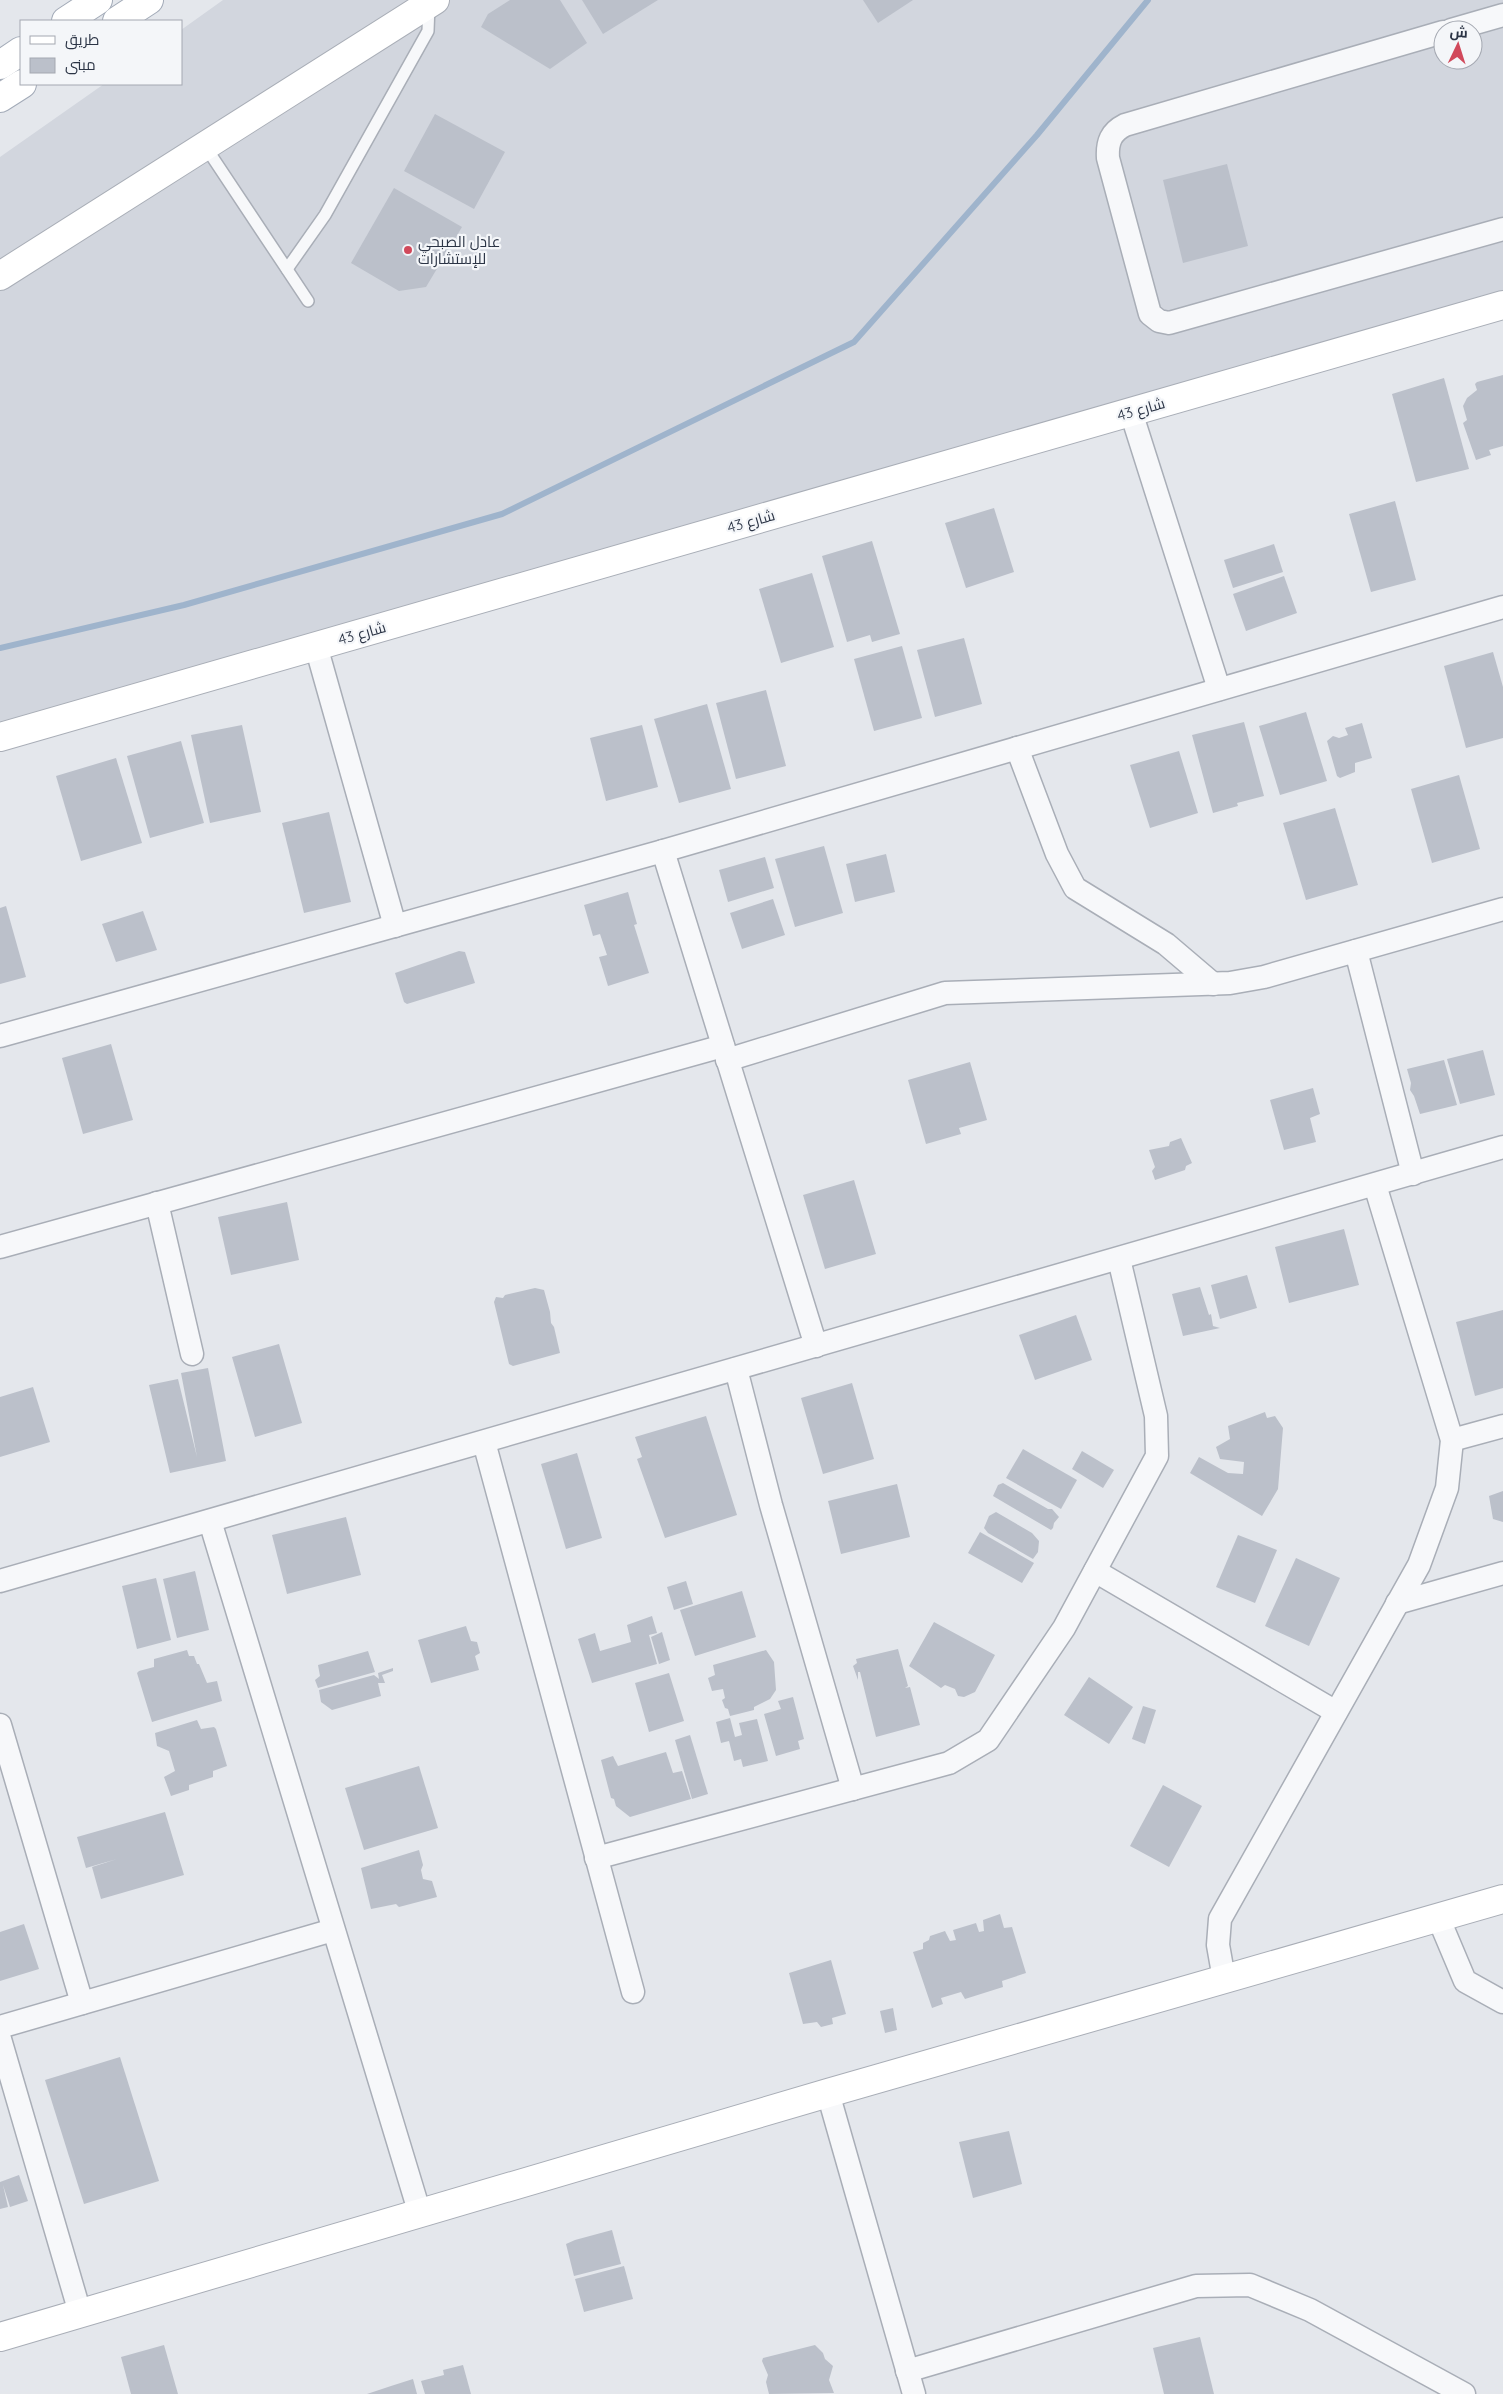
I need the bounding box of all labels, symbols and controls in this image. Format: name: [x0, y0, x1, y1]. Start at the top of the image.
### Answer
legend: [20, 20, 182, 85]
north arrow: [1433, 20, 1483, 70]
text: ش: [1449, 22, 1469, 42]
text: طريق: [65, 30, 99, 50]
text: مبنى: [65, 55, 96, 75]
place label: عادل الصبحي للإستشارات: [418, 232, 500, 268]
marker: عادل الصبحي للإستشارات: [402, 244, 414, 256]
street label: شارع 43: [1115, 393, 1168, 427]
street label: شارع 43: [725, 505, 778, 539]
street label: شارع 43: [336, 617, 389, 651]

